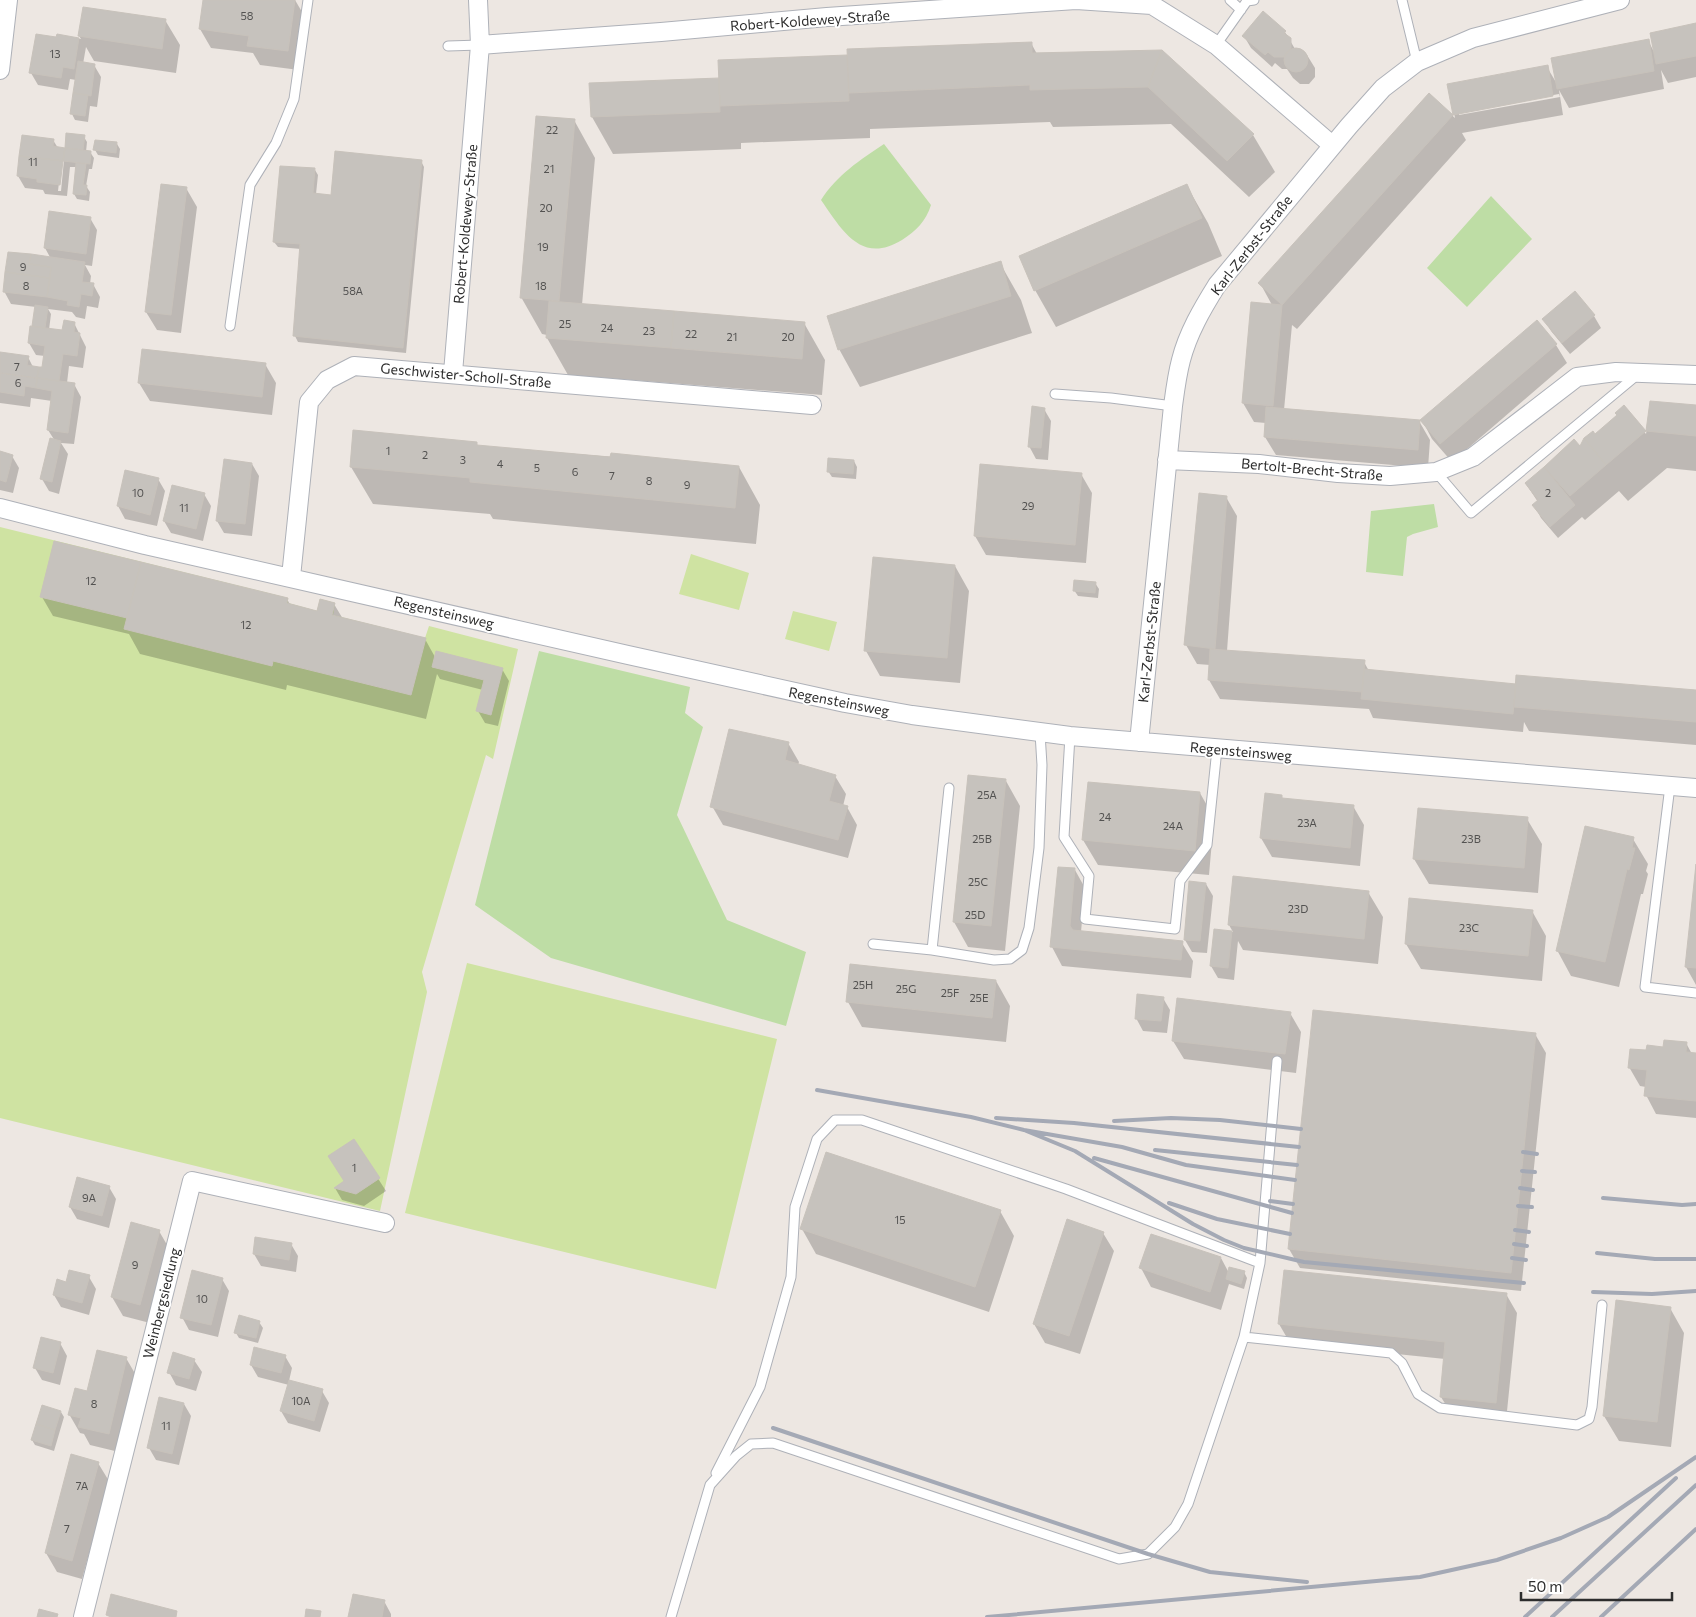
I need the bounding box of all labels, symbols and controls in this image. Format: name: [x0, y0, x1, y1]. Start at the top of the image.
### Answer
street label: Robert-Koldewey-Straße: [730, 6, 890, 34]
house number: 58: [241, 9, 254, 22]
house number: 13: [50, 47, 60, 60]
house number: 22: [546, 123, 558, 136]
street label: Robert-Koldewey-Straße: [450, 144, 480, 304]
house number: 11: [28, 155, 38, 168]
house number: 21: [544, 162, 554, 175]
street label: Karl-Zerbst-Straße: [1207, 192, 1295, 298]
house number: 20: [539, 201, 553, 214]
house number: 19: [537, 240, 549, 253]
house number: 9: [20, 260, 27, 273]
house number: 8: [23, 279, 30, 292]
house number: 18: [535, 279, 547, 292]
house number: 58A: [343, 284, 364, 297]
house number: 25: [559, 317, 571, 330]
house number: 24: [601, 321, 614, 334]
house number: 23: [643, 324, 655, 337]
house number: 22: [685, 327, 697, 340]
house number: 21: [727, 330, 737, 343]
house number: 20: [781, 330, 795, 343]
street label: Geschwister-Scholl-Straße: [380, 359, 552, 391]
house number: 7: [14, 360, 20, 373]
house number: 6: [15, 376, 22, 389]
house number: 1: [386, 444, 390, 457]
house number: 2: [422, 448, 428, 461]
house number: 3: [460, 453, 466, 466]
street label: Bertolt-Brecht-Straße: [1240, 454, 1384, 484]
house number: 4: [497, 457, 504, 470]
house number: 5: [534, 461, 540, 474]
house number: 6: [572, 465, 579, 478]
house number: 7: [609, 469, 615, 482]
house number: 8: [646, 474, 653, 487]
house number: 9: [684, 478, 691, 491]
house number: 10: [132, 486, 144, 499]
house number: 2: [1545, 486, 1551, 499]
house number: 29: [1022, 499, 1035, 512]
house number: 11: [179, 501, 189, 514]
house number: 12: [86, 574, 96, 587]
street label: Karl-Zerbst-Straße: [1134, 580, 1164, 704]
street label: Regensteinsweg: [392, 592, 496, 632]
house number: 12: [241, 618, 251, 631]
street label: Regensteinsweg: [787, 683, 891, 719]
street label: Regensteinsweg: [1189, 738, 1293, 764]
house number: 25A: [977, 788, 997, 801]
house number: 24: [1099, 810, 1112, 823]
house number: 23A: [1297, 816, 1317, 829]
house number: 24A: [1163, 819, 1183, 832]
house number: 25B: [972, 832, 992, 845]
house number: 23B: [1461, 832, 1481, 845]
house number: 25C: [968, 875, 988, 888]
house number: 23D: [1288, 902, 1308, 915]
house number: 25D: [965, 908, 985, 921]
house number: 23C: [1459, 921, 1479, 934]
house number: 25H: [853, 978, 873, 991]
house number: 25G: [896, 982, 916, 995]
house number: 25F: [941, 986, 959, 999]
house number: 25E: [970, 991, 988, 1004]
house number: 1: [352, 1161, 356, 1174]
house number: 9A: [82, 1191, 96, 1204]
house number: 15: [894, 1213, 906, 1226]
street label: Weinbergsiedlung: [139, 1245, 183, 1360]
house number: 9: [132, 1258, 139, 1271]
house number: 10: [196, 1292, 208, 1305]
house number: 10A: [291, 1394, 311, 1407]
house number: 8: [91, 1397, 98, 1410]
house number: 11: [161, 1419, 171, 1432]
house number: 7A: [76, 1479, 89, 1492]
house number: 7: [64, 1522, 70, 1535]
scale bar: [1521, 1570, 1672, 1602]
text: 50 m: [1528, 1577, 1562, 1595]

